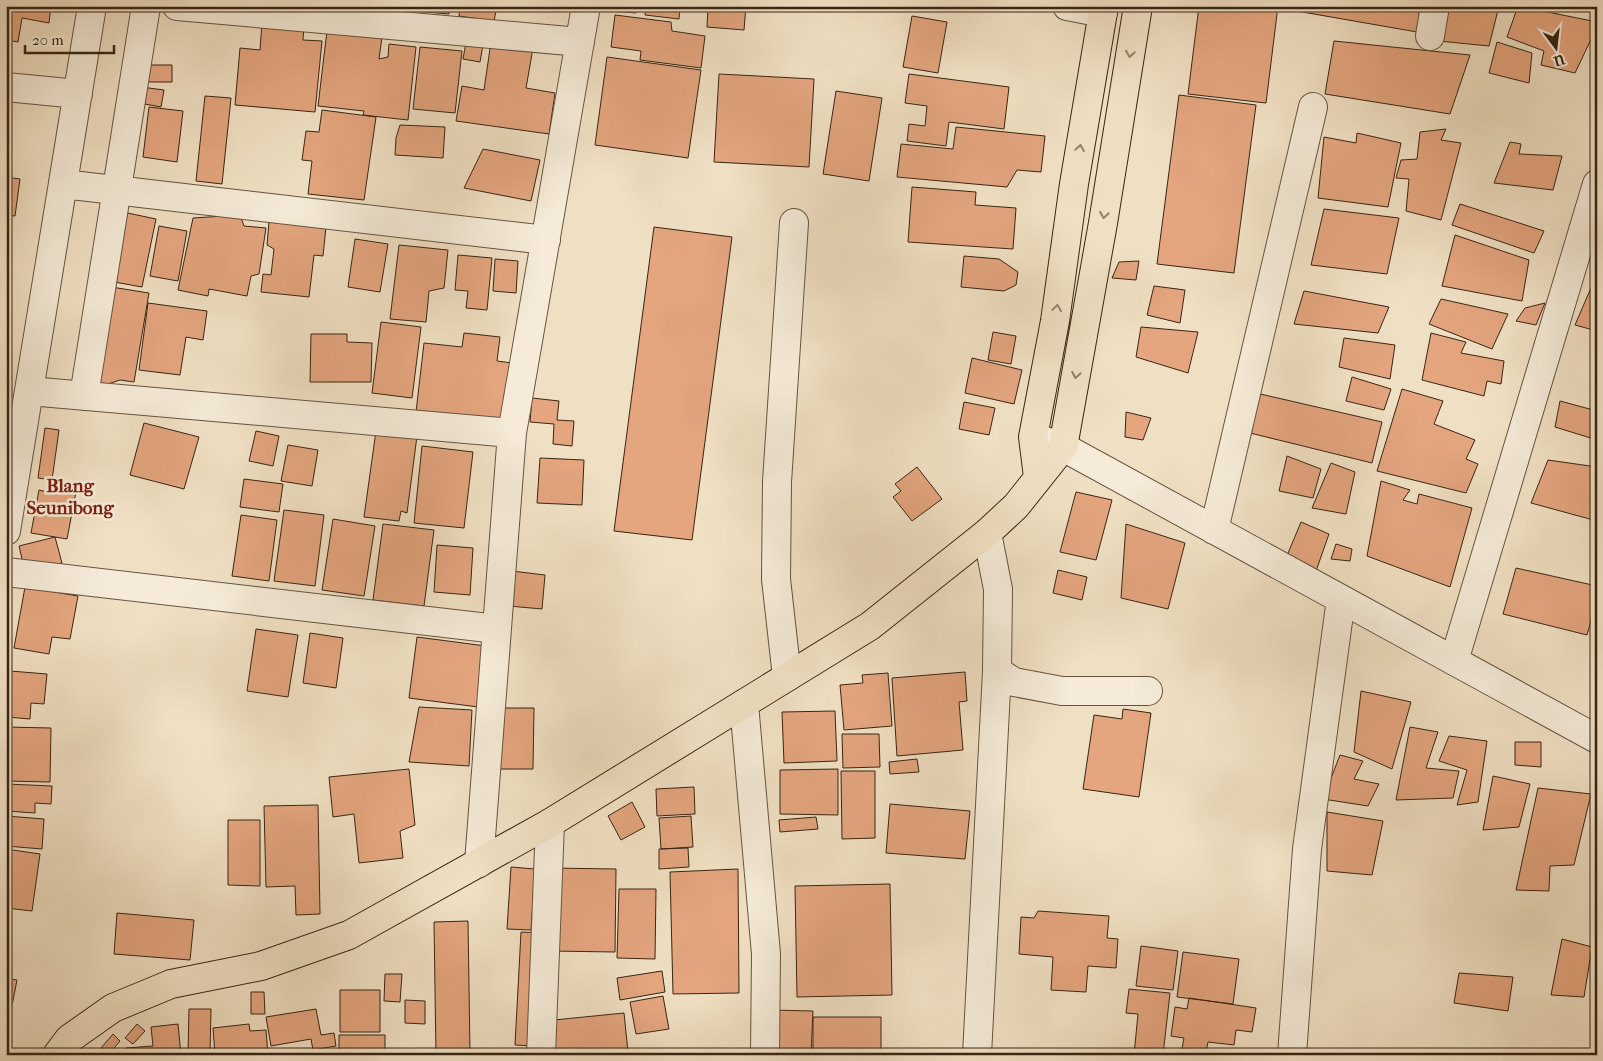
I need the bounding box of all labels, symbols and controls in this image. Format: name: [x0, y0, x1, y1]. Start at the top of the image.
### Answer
scale bar: [25, 22, 114, 54]
north arrow: [1530, 22, 1580, 72]
text: 20 m: [32, 31, 64, 49]
text: U: [1552, 50, 1568, 70]
one-way arrow: [1125, 51, 1136, 59]
one-way arrow: [1075, 143, 1085, 152]
one-way arrow: [1100, 210, 1110, 219]
one-way arrow: [1051, 304, 1062, 312]
one-way arrow: [1071, 370, 1081, 379]
district label: Blang Seunibong: [26, 475, 114, 519]

